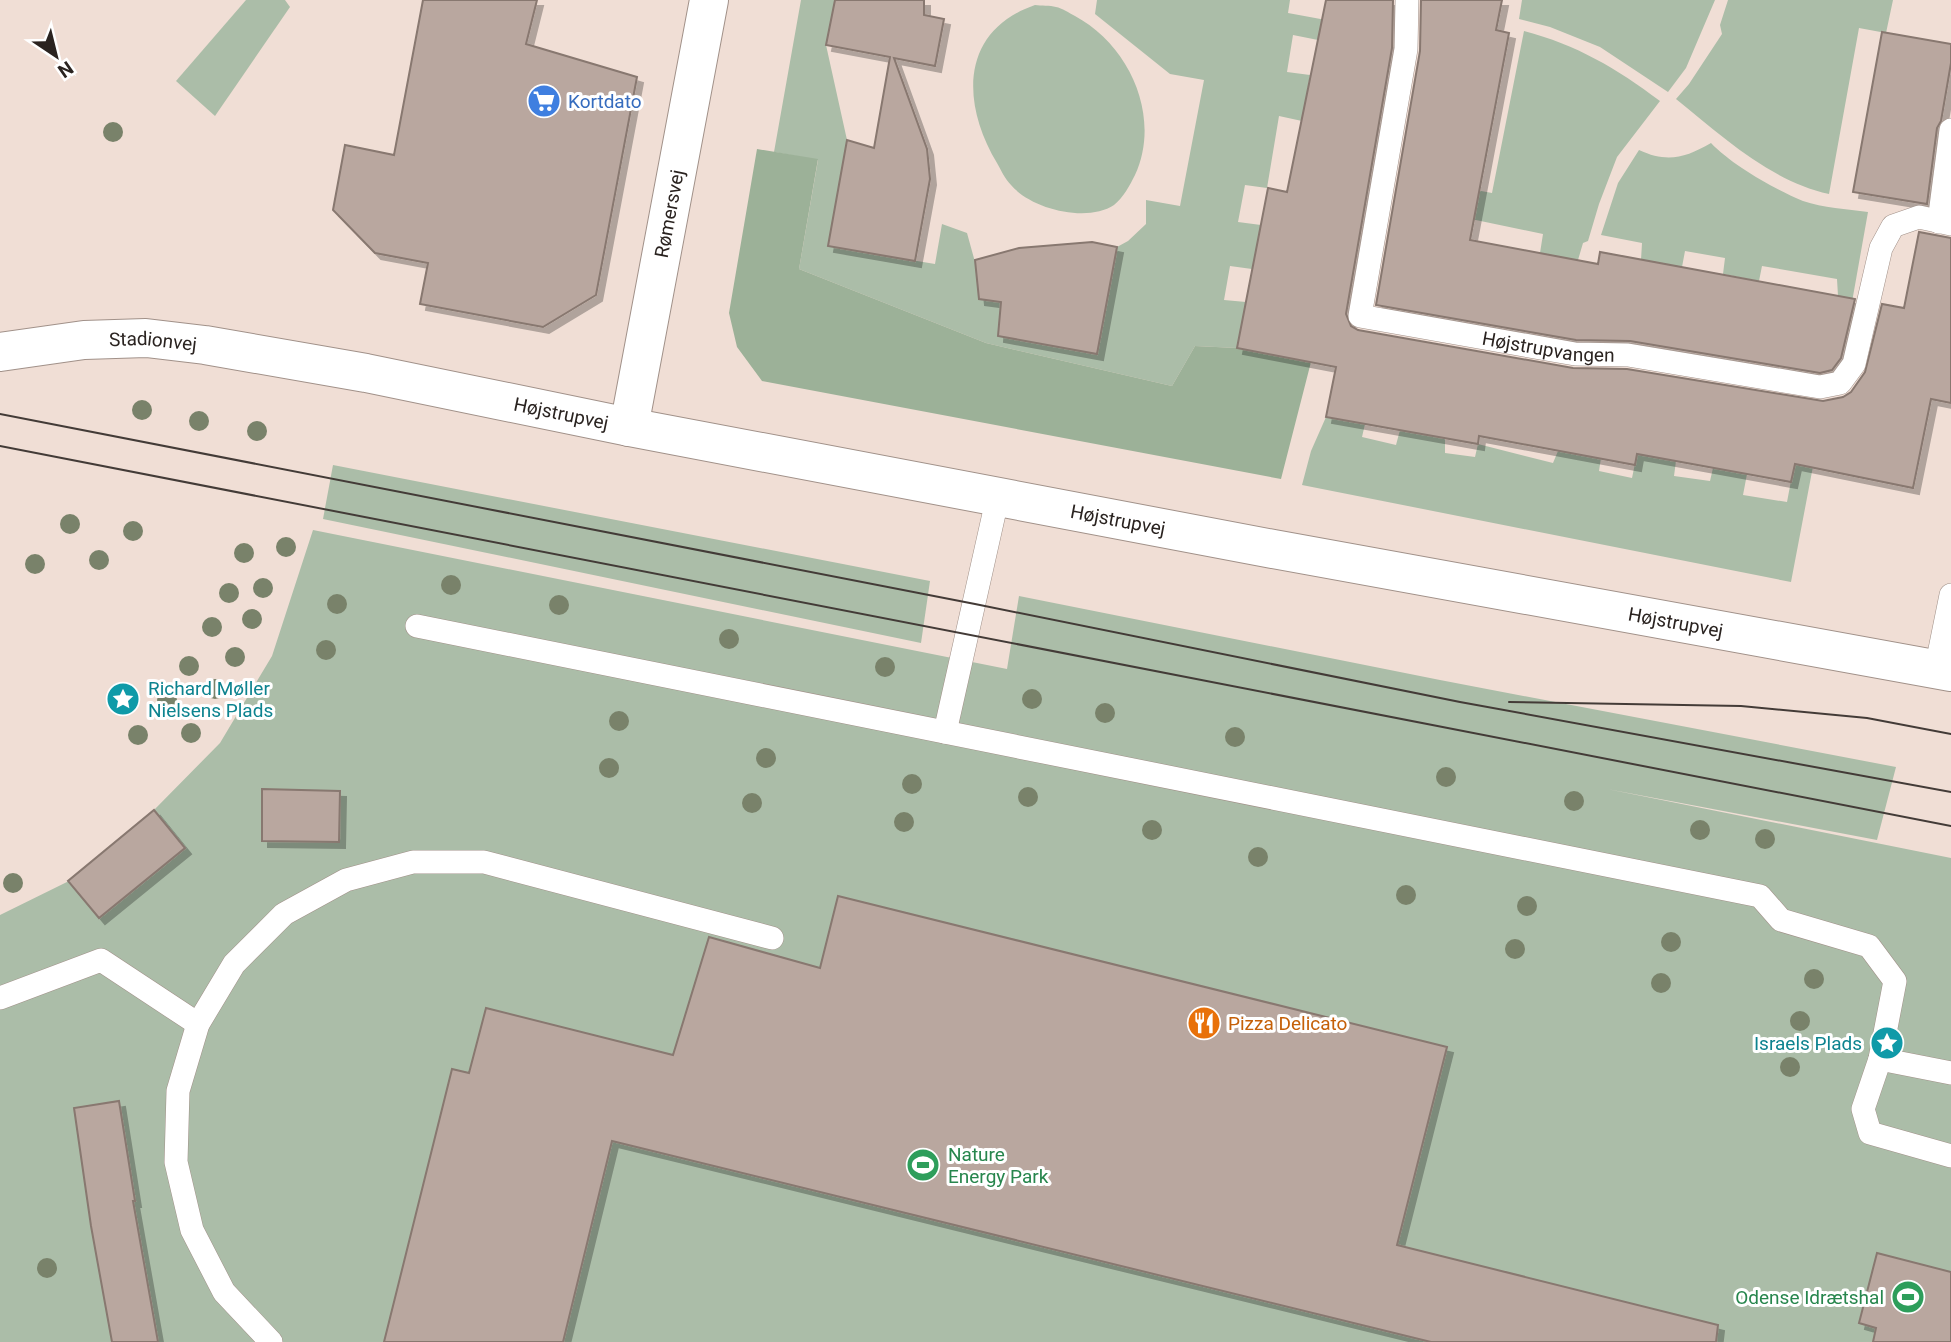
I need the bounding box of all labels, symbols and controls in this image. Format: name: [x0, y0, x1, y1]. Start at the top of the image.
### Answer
north arrow: [21, 21, 91, 91]
text: N: [53, 56, 78, 83]
supermarket icon: Kortdato: [525, 82, 563, 120]
place label: Kortdato: [568, 90, 642, 113]
street label: Rømersvej: [650, 168, 689, 260]
street label: Stadionvej: [109, 327, 198, 356]
street label: Højstrupvangen: [1480, 327, 1615, 367]
street label: Højstrupvej: [512, 393, 611, 435]
street label: Højstrupvej: [1069, 500, 1167, 540]
street label: Højstrupvej: [1626, 603, 1725, 642]
place label: Richard Møller Nielsens Plads: [148, 677, 273, 722]
place icon: Richard Møller Nielsens Plads: [104, 680, 142, 718]
restaurant icon: Pizza Delicato: [1185, 1004, 1223, 1042]
place label: Pizza Delicato: [1228, 1012, 1347, 1035]
place icon: Israels Plads: [1868, 1024, 1906, 1062]
place label: Israels Plads: [1754, 1032, 1862, 1055]
place label: Nature Energy Park: [948, 1143, 1049, 1188]
sports icon: Nature Energy Park: [904, 1146, 942, 1184]
sports icon: Odense Idrætshal: [1889, 1278, 1927, 1316]
place label: Odense Idrætshal: [1735, 1286, 1884, 1309]

